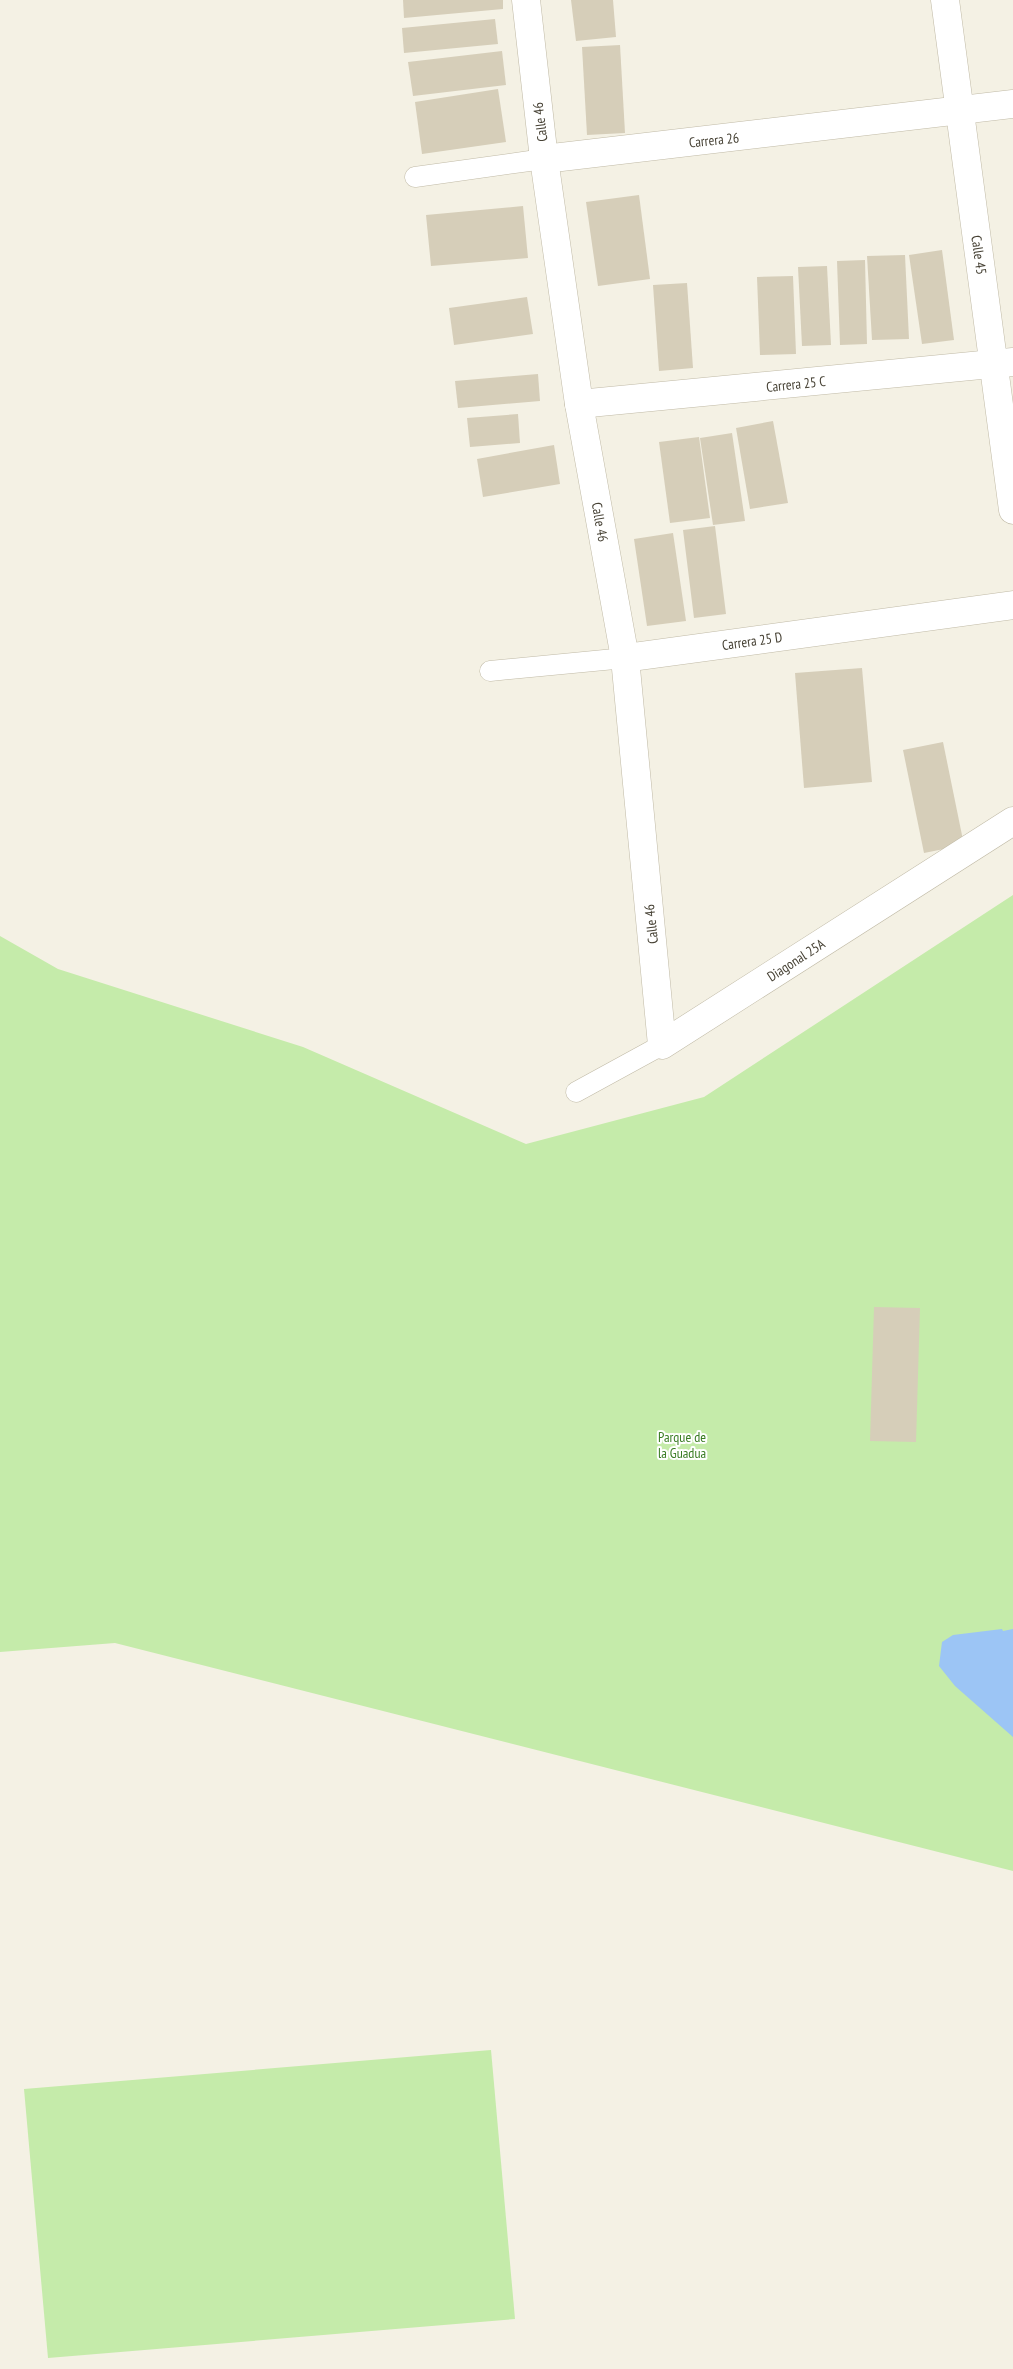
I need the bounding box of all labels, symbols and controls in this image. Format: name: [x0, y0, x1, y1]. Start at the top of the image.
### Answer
street label: Calle 46: [529, 101, 551, 143]
street label: Carrera 26: [688, 128, 740, 152]
street label: Calle 45: [967, 234, 991, 276]
street label: Carrera 25 C: [765, 372, 827, 396]
street label: Calle 46: [588, 501, 612, 543]
street label: Carrera 25 D: [721, 628, 783, 654]
street label: Calle 46: [640, 903, 662, 945]
street label: Diagonal 25A: [764, 934, 829, 985]
park label: Parque de la Guadua: [658, 1428, 706, 1462]

